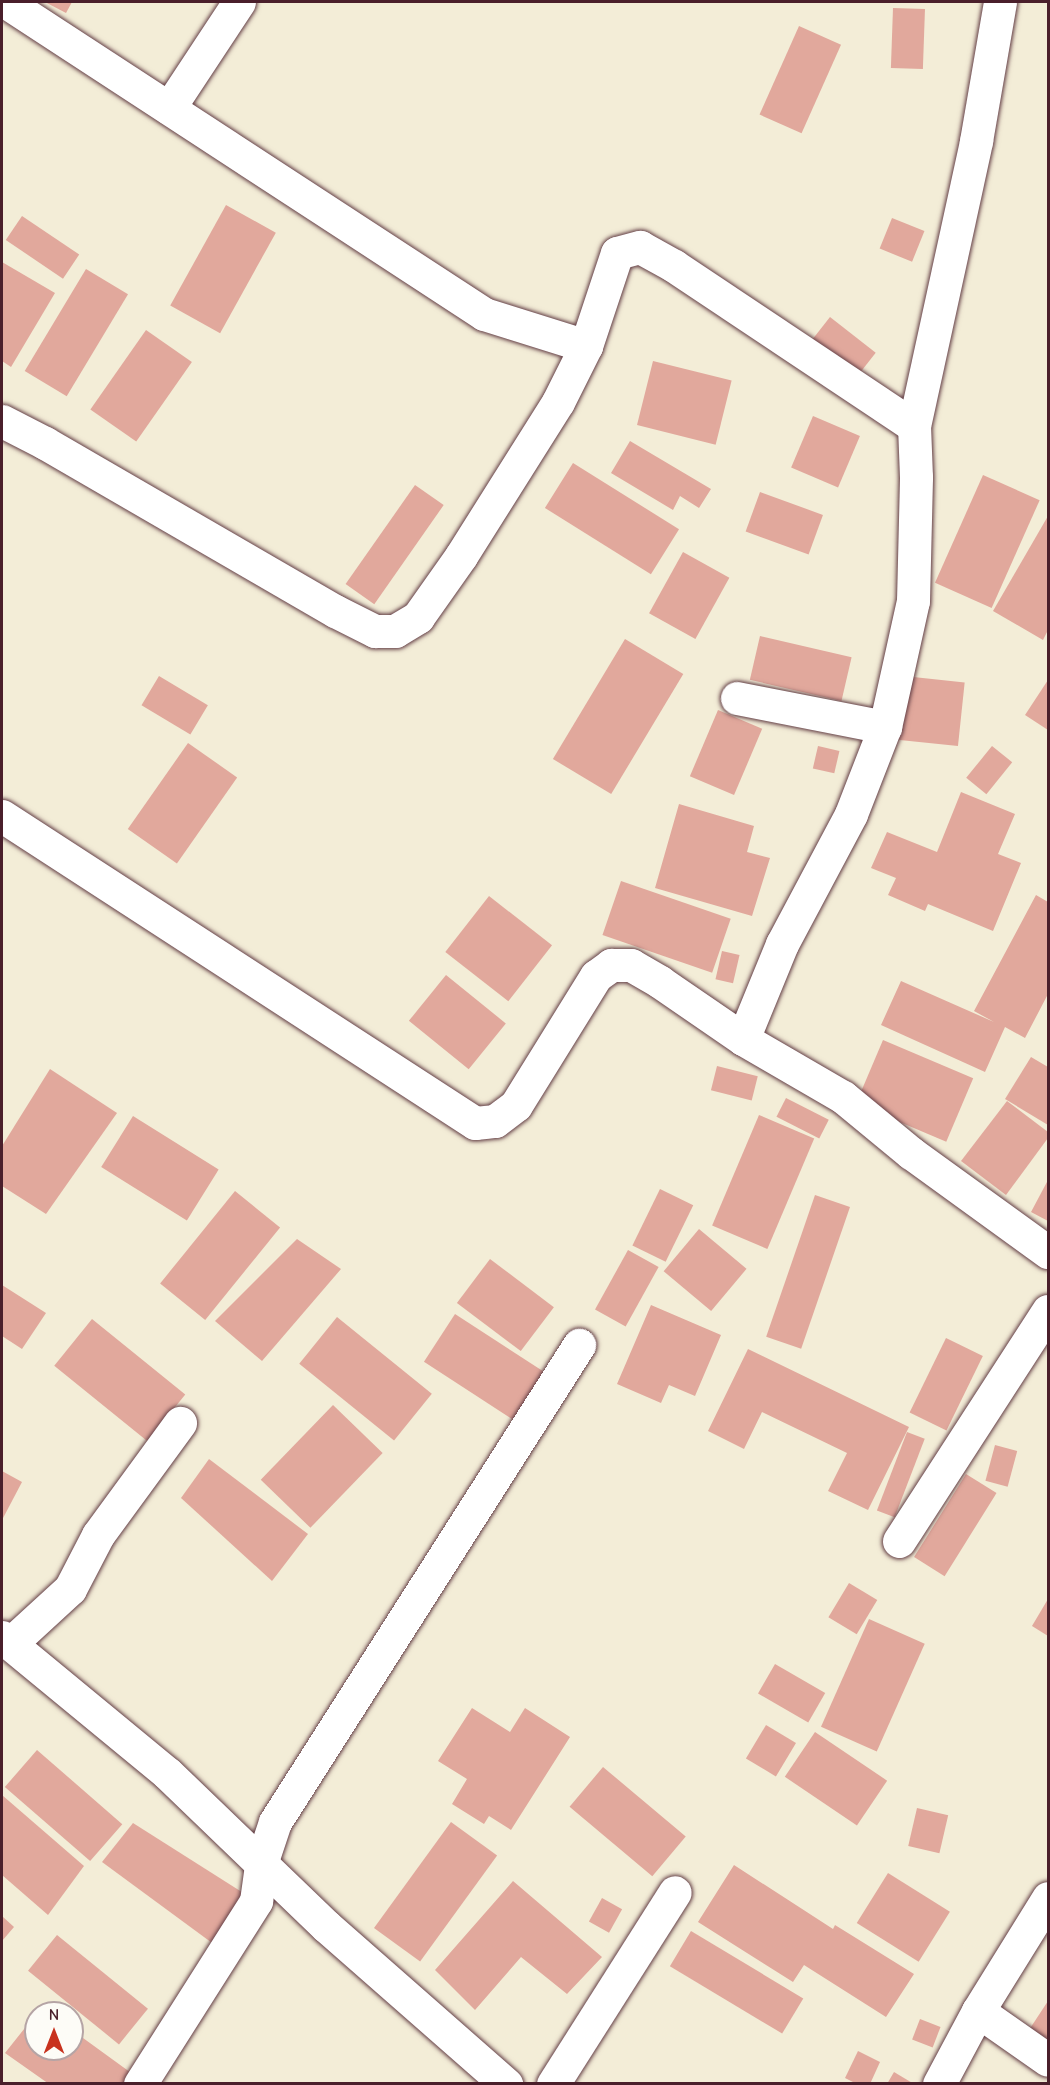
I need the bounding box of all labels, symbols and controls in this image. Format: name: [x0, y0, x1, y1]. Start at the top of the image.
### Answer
north arrow: [24, 2001, 84, 2061]
text: N: [49, 2006, 59, 2024]

